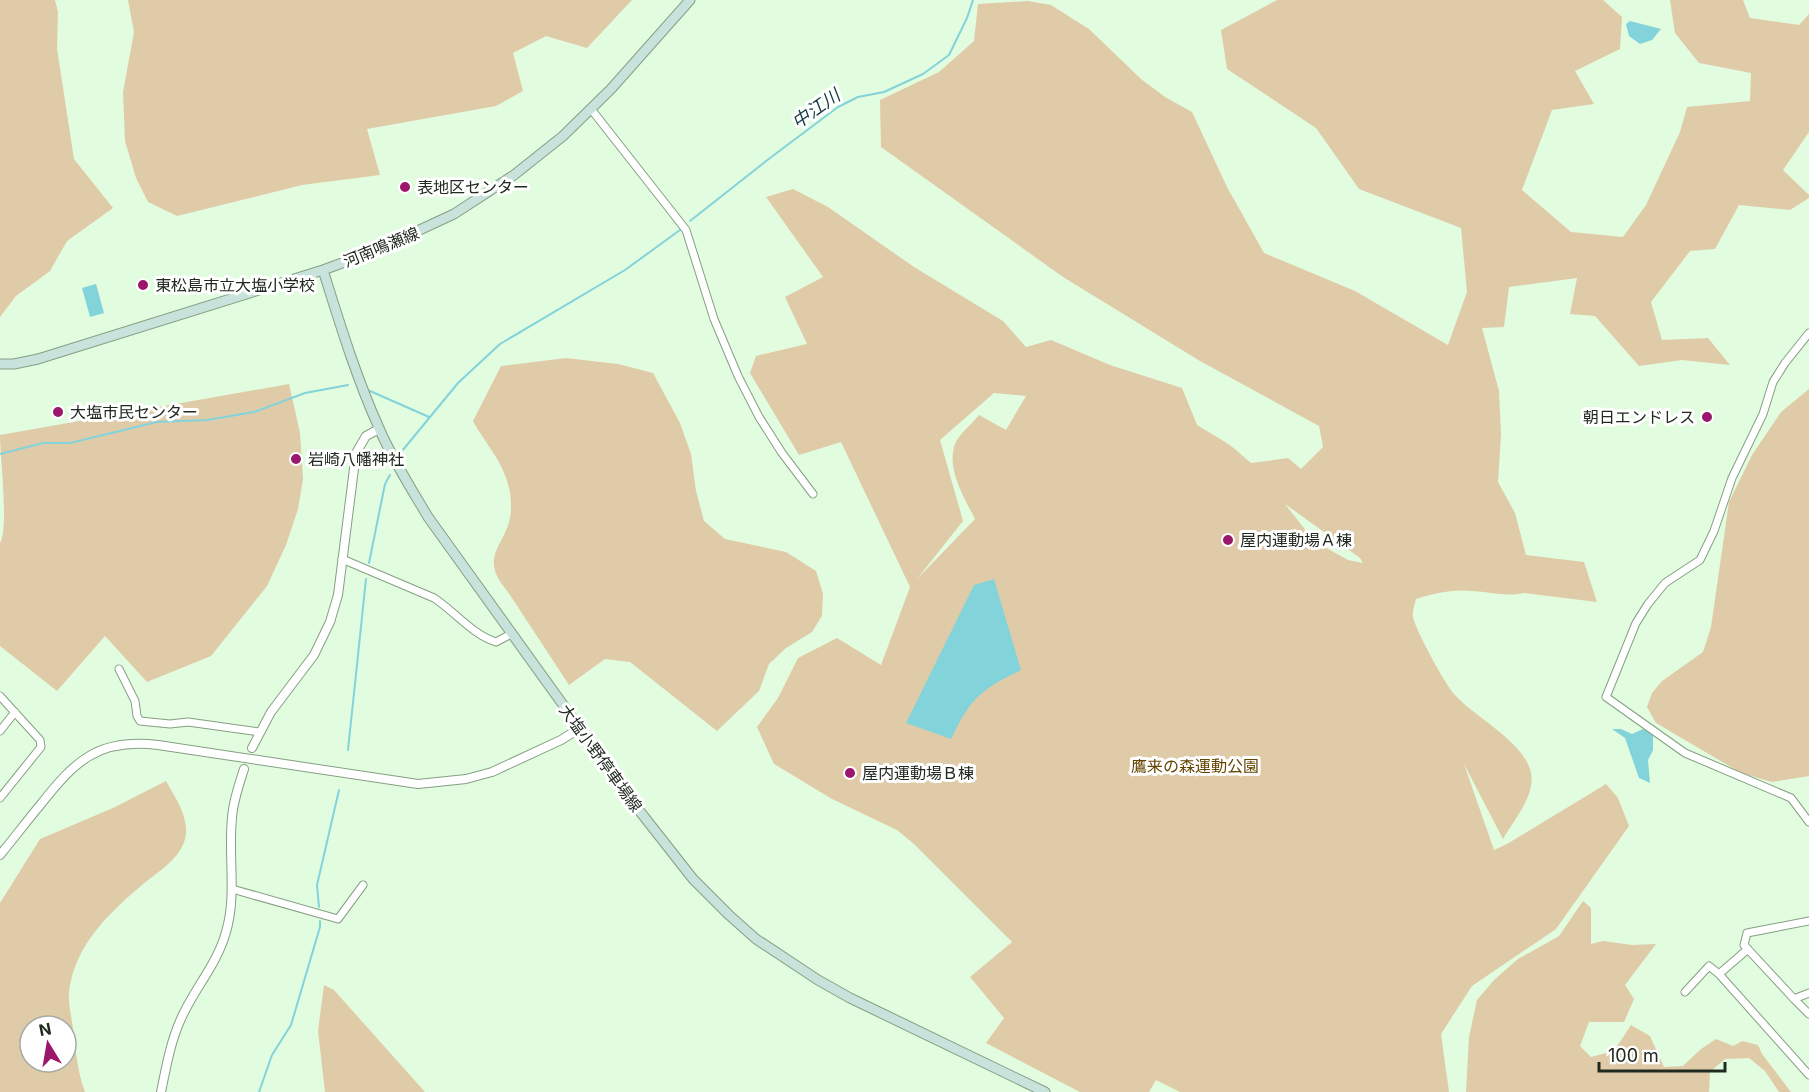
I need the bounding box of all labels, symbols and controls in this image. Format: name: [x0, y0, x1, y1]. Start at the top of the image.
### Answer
water label: 中江川: [788, 83, 845, 133]
place label: 表地区センター: [417, 177, 529, 197]
marker: 表地区センター: [398, 180, 412, 194]
street label: 河南鳴瀬線: [340, 223, 422, 271]
place label: 東松島市立大塩小学校: [155, 275, 315, 295]
marker: 東松島市立大塩小学校: [136, 278, 150, 292]
place label: 大塩市民センター: [70, 402, 198, 422]
marker: 大塩市民センター: [51, 405, 65, 419]
place label: 朝日エンドレス: [1583, 407, 1695, 427]
marker: 朝日エンドレス: [1700, 410, 1714, 424]
place label: 岩崎八幡神社: [308, 449, 404, 469]
marker: 岩崎八幡神社: [289, 452, 303, 466]
place label: 屋内運動場Ａ棟: [1240, 530, 1352, 550]
marker: 屋内運動場Ａ棟: [1221, 533, 1235, 547]
street label: 大塩小野停車場線: [555, 700, 647, 816]
park label: 鷹来の森運動公園: [1131, 756, 1259, 776]
place label: 屋内運動場Ｂ棟: [862, 763, 974, 783]
marker: 屋内運動場Ｂ棟: [843, 766, 857, 780]
north arrow: [18, 1014, 78, 1074]
text: N: [37, 1018, 53, 1040]
scale bar: [1599, 1035, 1725, 1073]
text: 100 m: [1608, 1045, 1659, 1066]

